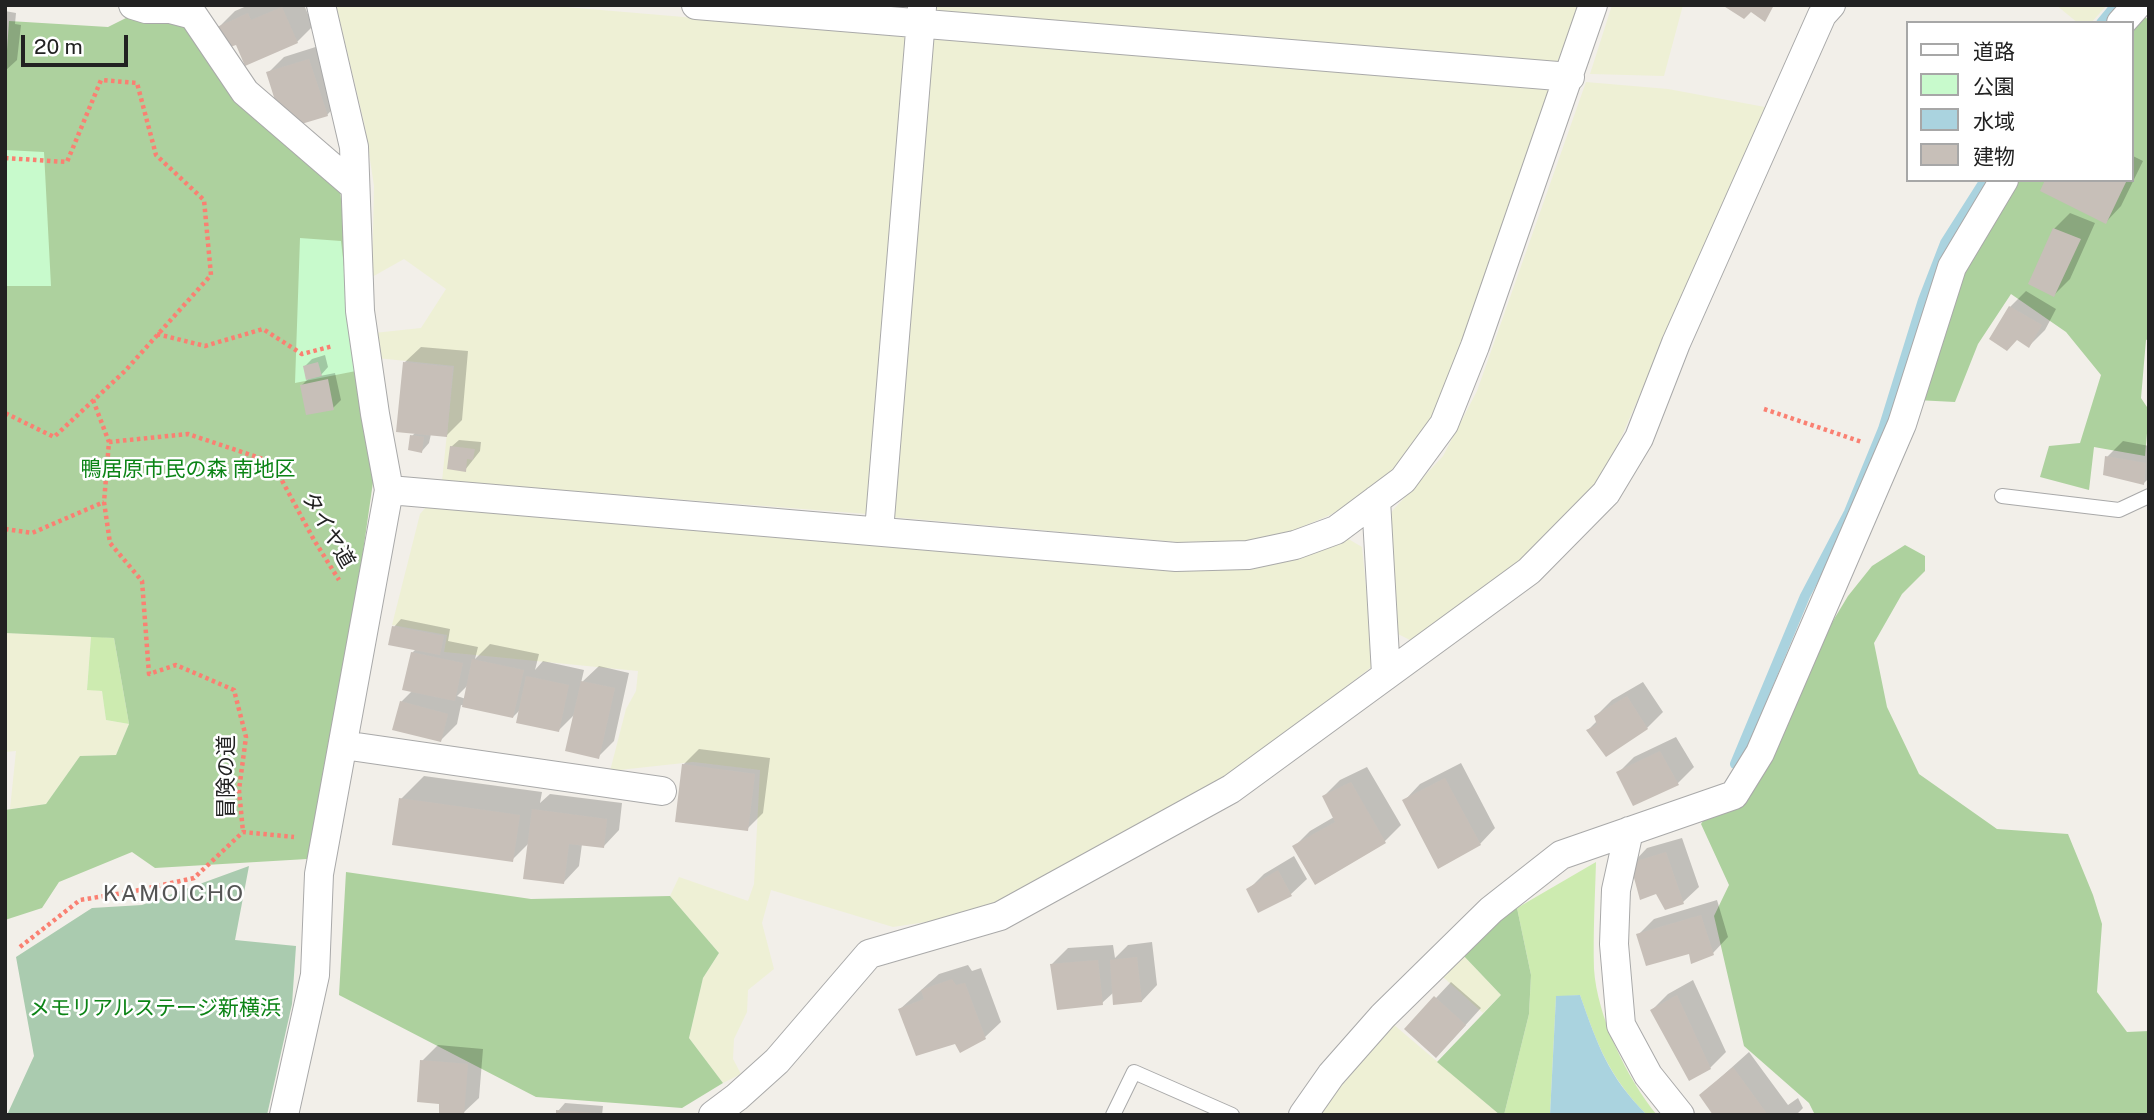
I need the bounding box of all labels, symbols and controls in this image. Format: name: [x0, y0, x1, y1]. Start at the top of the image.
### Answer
scale bar: [24, 21, 131, 65]
legend: [1906, 21, 2133, 182]
text: 20 m: [34, 34, 83, 59]
text: 道路: [1973, 39, 2015, 64]
text: 公園: [1973, 74, 2015, 99]
text: 水域: [1973, 109, 2015, 134]
text: 建物: [1973, 144, 2015, 169]
park label: 鴨居原市民の森 南地区: [80, 457, 296, 483]
street label: タイヤ道: [296, 487, 360, 573]
street label: 冒険の道: [214, 735, 240, 819]
district label: KAMOICHO: [104, 880, 244, 908]
park label: メモリアルステージ新横浜: [29, 996, 281, 1022]

